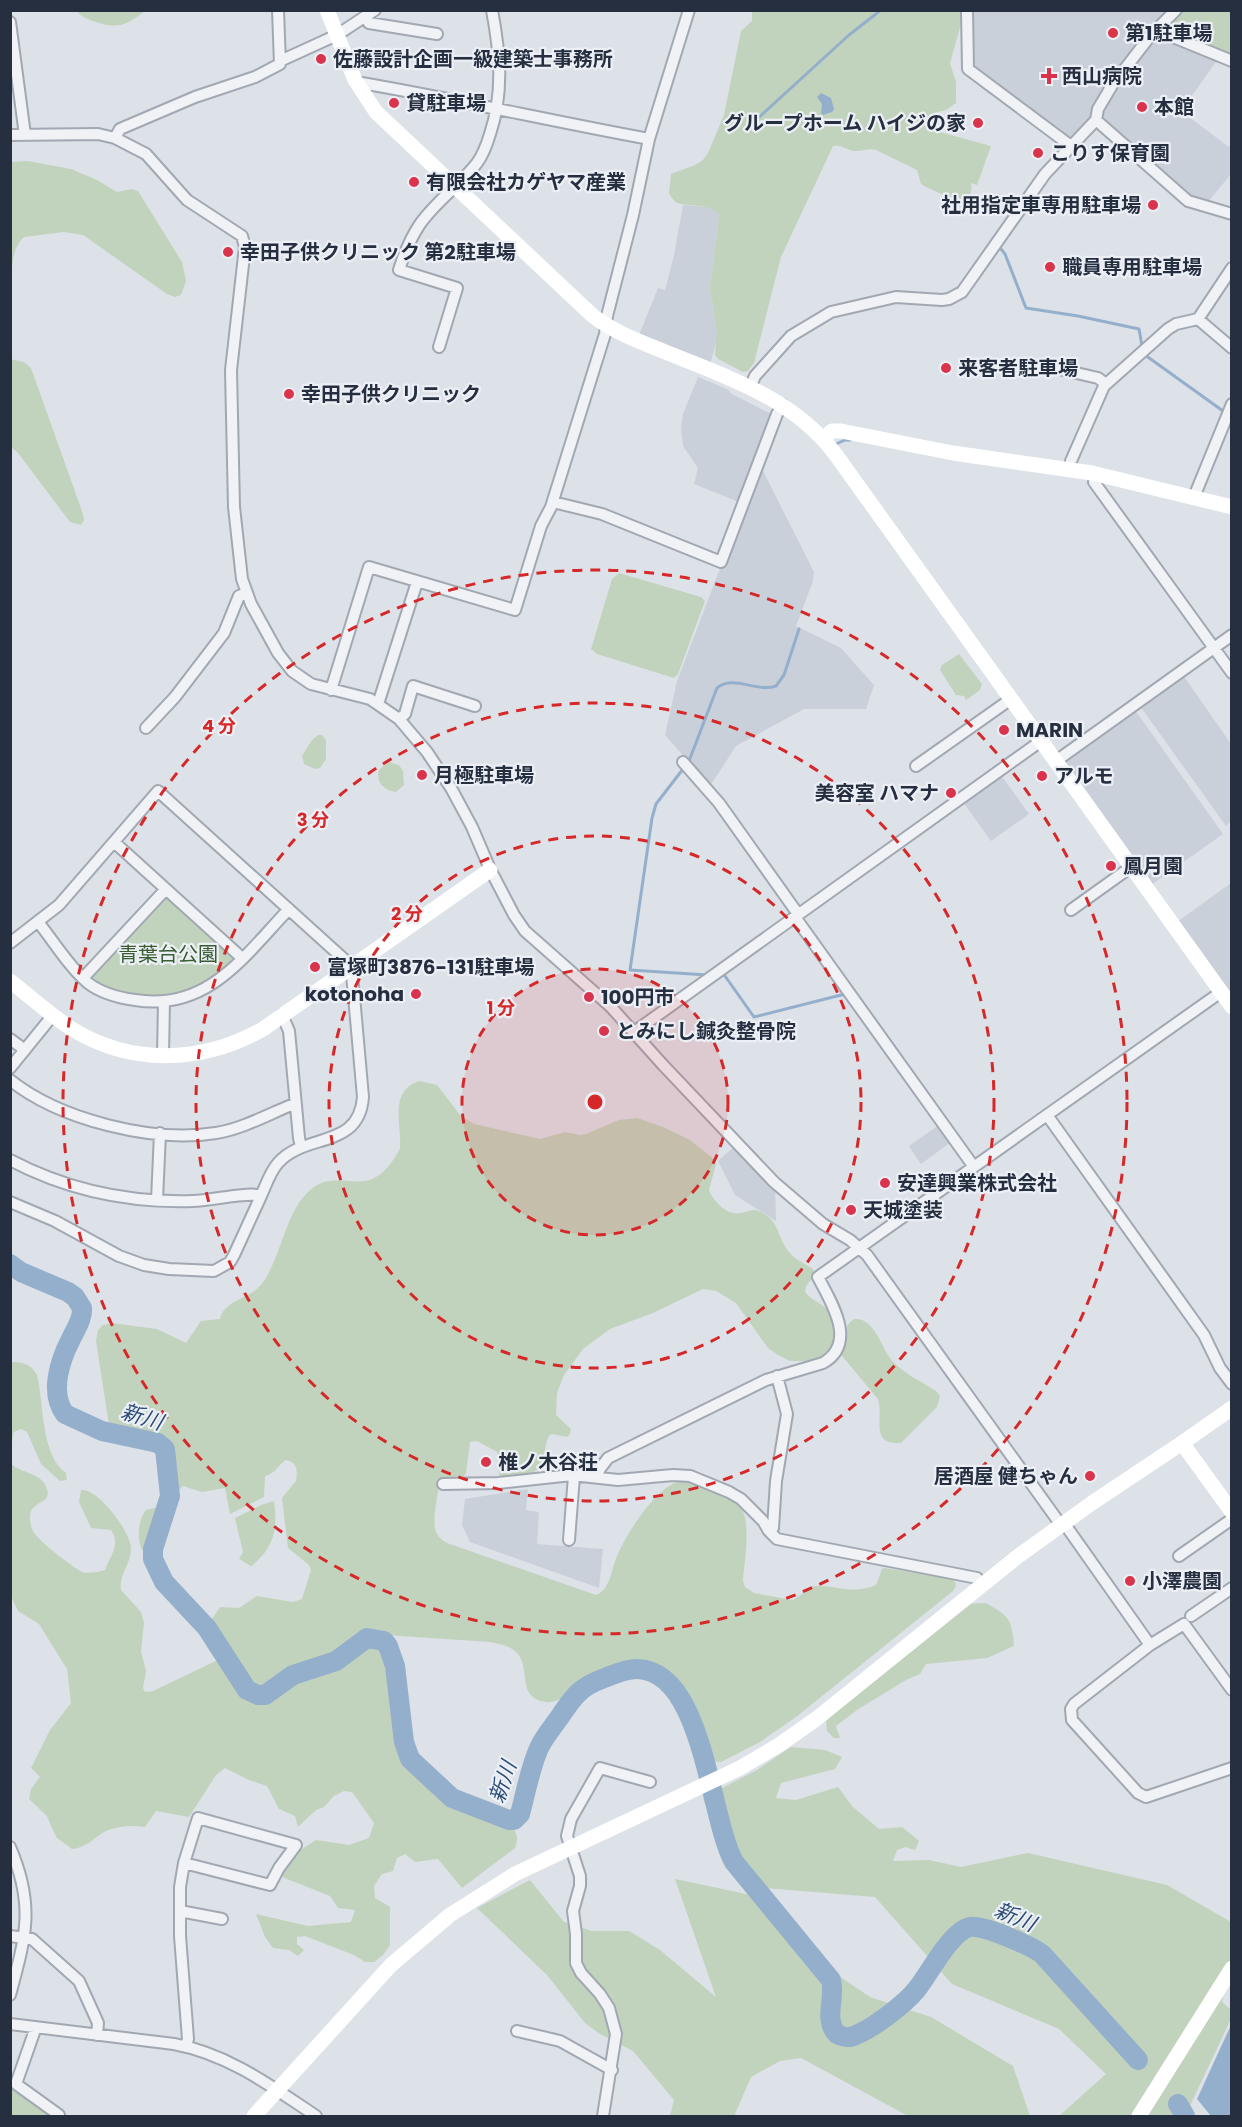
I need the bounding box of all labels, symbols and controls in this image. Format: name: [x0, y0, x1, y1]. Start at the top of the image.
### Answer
place label: 第1駐車場: [1125, 19, 1213, 47]
marker: 第1駐車場: [1106, 26, 1120, 40]
place label: 佐藤設計企画一級建築士事務所: [333, 45, 613, 73]
marker: 佐藤設計企画一級建築士事務所: [314, 52, 328, 66]
place label: 西山病院: [1062, 62, 1142, 90]
marker: 西山病院: [1040, 67, 1058, 85]
place label: 貸駐車場: [406, 89, 486, 117]
place label: 本館: [1154, 93, 1194, 121]
marker: 貸駐車場: [387, 96, 401, 110]
marker: 本館: [1135, 100, 1149, 114]
place label: グループホーム ハイジの家: [724, 109, 966, 137]
marker: グループホーム ハイジの家: [971, 116, 985, 130]
place label: こりす保育園: [1050, 139, 1170, 167]
marker: こりす保育園: [1031, 146, 1045, 160]
place label: 有限会社カゲヤマ産業: [426, 168, 626, 196]
marker: 有限会社カゲヤマ産業: [407, 175, 421, 189]
place label: 社用指定車専用駐車場: [941, 191, 1141, 219]
marker: 社用指定車専用駐車場: [1146, 198, 1160, 212]
place label: 幸田子供クリニック 第2駐車場: [240, 238, 516, 266]
marker: 幸田子供クリニック 第2駐車場: [221, 245, 235, 259]
place label: 職員専用駐車場: [1062, 253, 1202, 281]
marker: 職員専用駐車場: [1043, 260, 1057, 274]
place label: 来客者駐車場: [958, 354, 1078, 382]
marker: 来客者駐車場: [939, 361, 953, 375]
place label: 幸田子供クリニック: [301, 380, 481, 408]
marker: 幸田子供クリニック: [282, 387, 296, 401]
text: 4 分: [202, 713, 236, 738]
place label: MARIN: [1016, 716, 1083, 744]
marker: MARIN: [997, 723, 1011, 737]
place label: 月極駐車場: [434, 761, 534, 789]
place label: アルモ: [1054, 762, 1114, 790]
marker: 月極駐車場: [415, 768, 429, 782]
marker: アルモ: [1035, 769, 1049, 783]
place label: 美容室 ハマナ: [815, 779, 939, 807]
marker: 美容室 ハマナ: [944, 786, 958, 800]
text: 3 分: [297, 807, 329, 832]
place label: 鳳月園: [1123, 852, 1183, 880]
marker: 鳳月園: [1104, 859, 1118, 873]
text: 2 分: [391, 901, 423, 926]
park label: 青葉台公園: [118, 940, 218, 968]
place label: 富塚町3876-131駐車場: [327, 953, 534, 981]
marker: 富塚町3876-131駐車場: [308, 960, 322, 974]
place label: kotonoha: [305, 980, 404, 1008]
place label: 100円市: [601, 983, 675, 1011]
marker: kotonoha: [409, 987, 423, 1001]
marker: 100円市: [582, 990, 596, 1004]
text: 1 分: [487, 995, 515, 1020]
place label: とみにし鍼灸整骨院: [616, 1017, 796, 1045]
marker: とみにし鍼灸整骨院: [597, 1024, 611, 1038]
centre of rings: [585, 1092, 605, 1112]
place label: 安達興業株式会社: [897, 1169, 1057, 1197]
marker: 安達興業株式会社: [878, 1176, 892, 1190]
place label: 天城塗装: [863, 1196, 943, 1224]
marker: 天城塗装: [844, 1203, 858, 1217]
water label: 新川: [118, 1397, 168, 1437]
place label: 椎ノ木谷荘: [498, 1448, 598, 1476]
marker: 椎ノ木谷荘: [479, 1455, 493, 1469]
place label: 居酒屋 健ちゃん: [934, 1462, 1078, 1490]
marker: 居酒屋 健ちゃん: [1083, 1469, 1097, 1483]
place label: 小澤農園: [1142, 1567, 1222, 1595]
marker: 小澤農園: [1123, 1574, 1137, 1588]
water label: 新川: [482, 1755, 524, 1806]
water label: 新川: [990, 1895, 1042, 1939]

